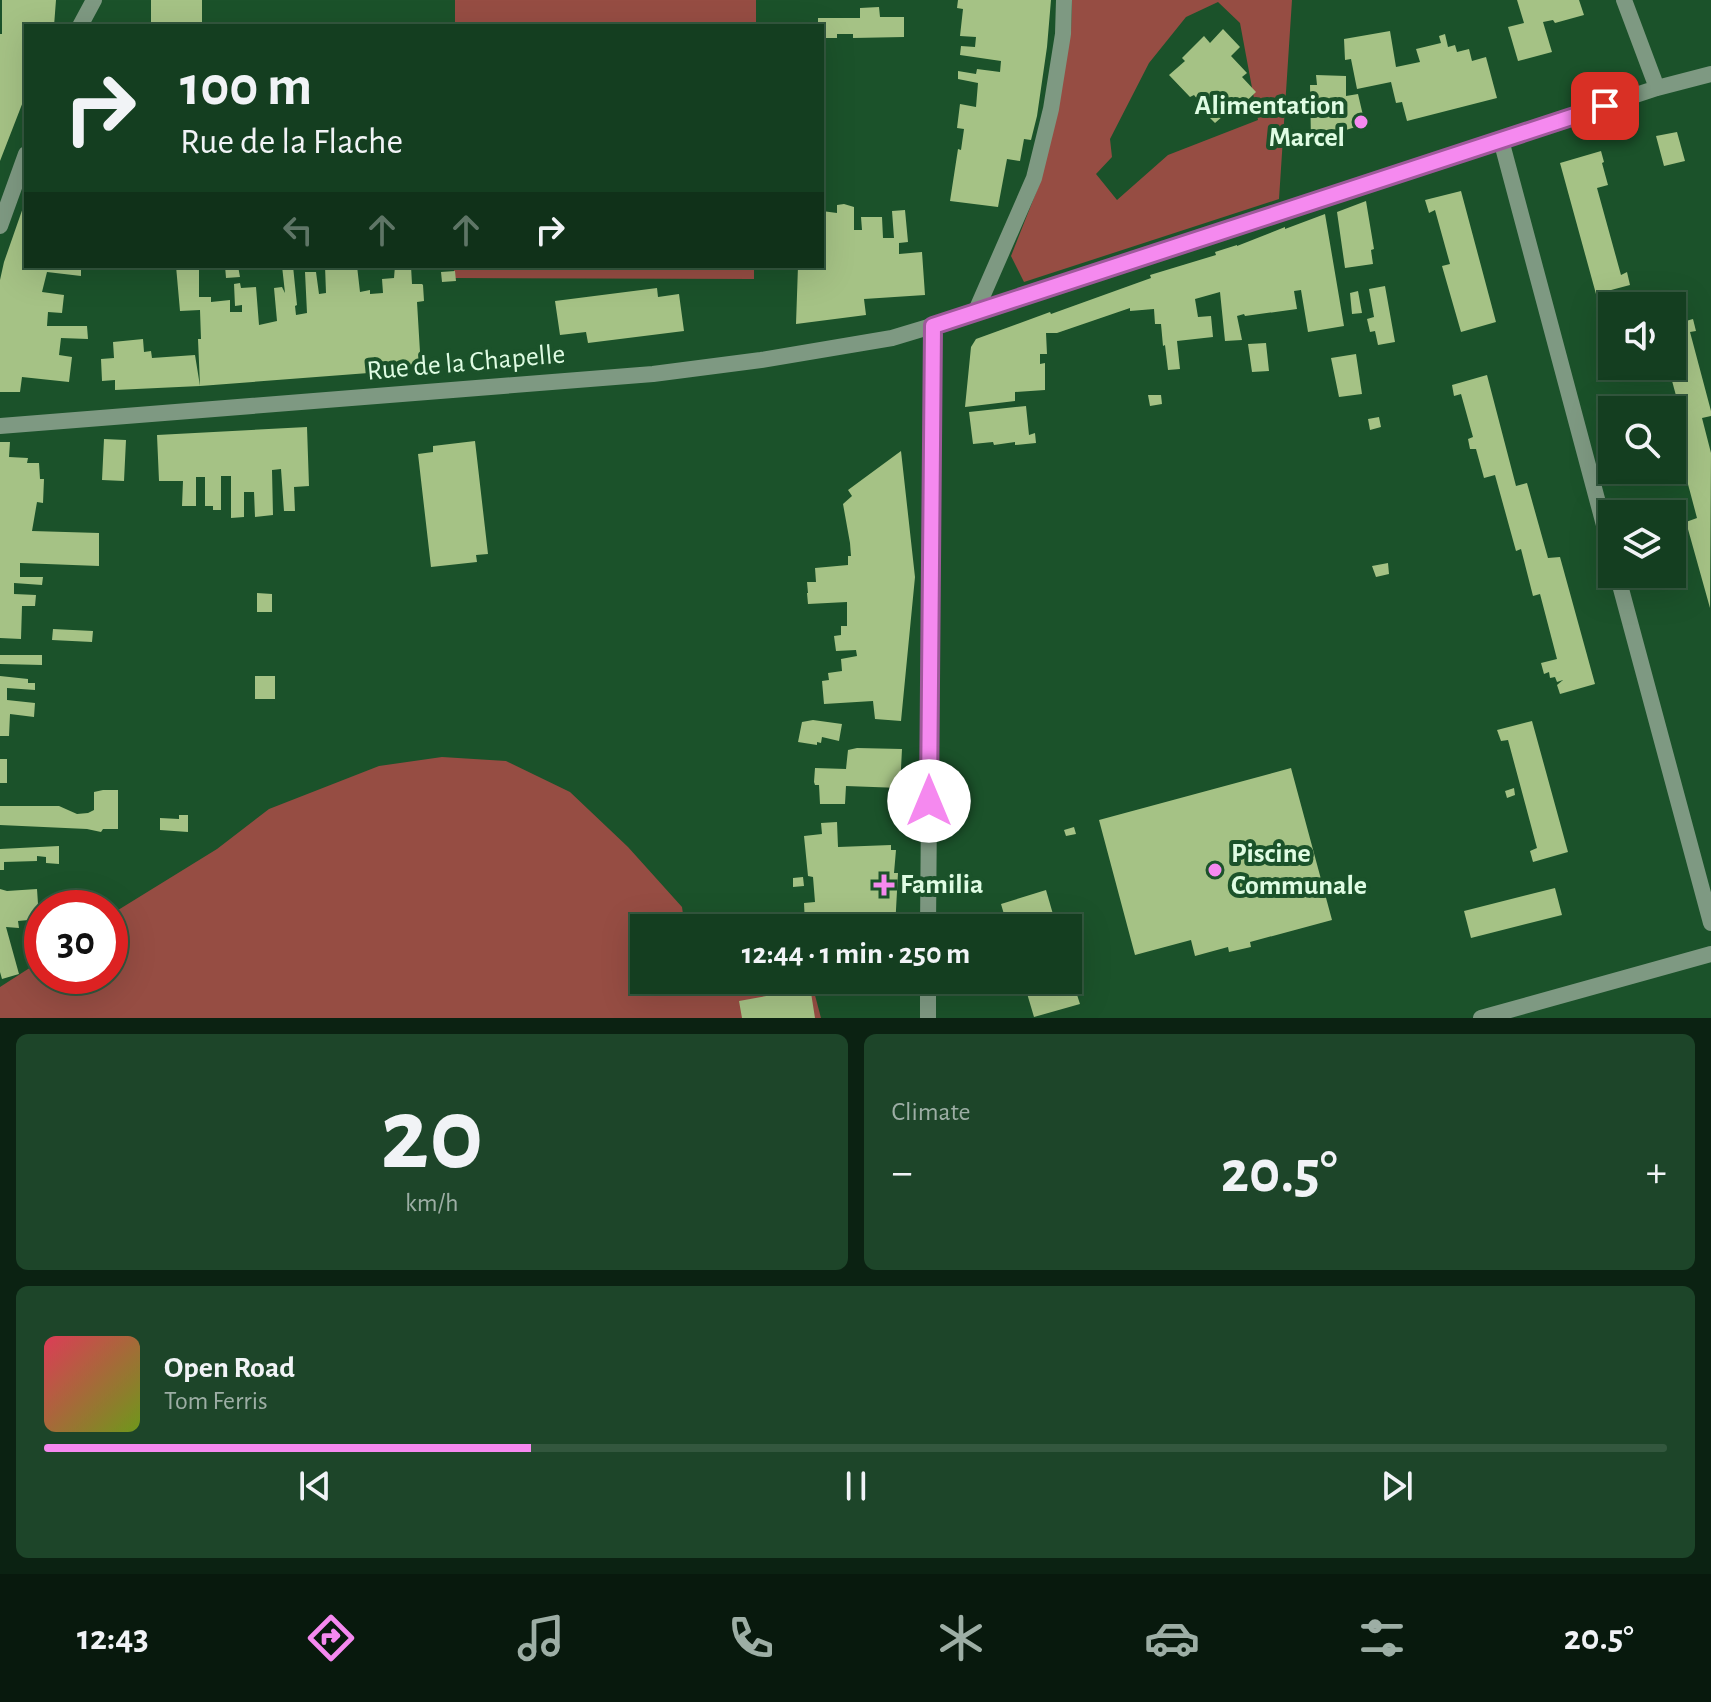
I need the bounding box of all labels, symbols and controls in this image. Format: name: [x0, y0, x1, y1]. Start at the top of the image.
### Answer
icon: right: [48, 56, 152, 160]
text: 100 m: [180, 59, 312, 115]
pin: [1571, 72, 1639, 140]
icon: arrive: [1583, 84, 1627, 128]
place label: Alimentation Marcel: [1194, 92, 1345, 152]
marker: Alimentation Marcel: [1352, 113, 1370, 131]
text: Rue de la Flache: [180, 124, 403, 160]
icon: left: [276, 208, 320, 252]
icon: ahead: [360, 208, 404, 252]
icon: ahead: [444, 208, 488, 252]
icon: right: [528, 208, 572, 252]
map controls: [1598, 292, 1686, 588]
button: sound: [1598, 292, 1686, 380]
street label: Rue de la Chapelle: [366, 340, 566, 386]
button: search: [1598, 396, 1686, 484]
button: layers: [1598, 500, 1686, 588]
position arrow: [887, 759, 971, 843]
place label: Piscine Communale: [1231, 840, 1367, 900]
marker: Piscine Communale: [1206, 861, 1224, 879]
place label: Familia: [900, 871, 983, 899]
marker: Familia: [875, 876, 893, 894]
speed limit sign: 30: [24, 890, 128, 994]
text: 12:44 · 1 min · 250 m: [742, 939, 970, 969]
text: 20: [380, 1084, 483, 1188]
text: Climate: [892, 1099, 970, 1125]
text: 20.5°: [1221, 1143, 1338, 1203]
text: −: [892, 1151, 913, 1195]
text: +: [1646, 1151, 1667, 1195]
text: km/h: [405, 1190, 459, 1216]
text: Open Road: [164, 1353, 295, 1383]
text: Tom Ferris: [164, 1388, 268, 1414]
icon: previous: [293, 1464, 337, 1508]
icon: pause: [834, 1464, 878, 1508]
icon: next: [1375, 1464, 1419, 1508]
icon: directions: [303, 1610, 359, 1666]
icon: music: [513, 1610, 569, 1666]
icon: phone: [723, 1610, 779, 1666]
icon: climate: [933, 1610, 989, 1666]
icon: car: [1144, 1610, 1200, 1666]
icon: filters: [1354, 1610, 1410, 1666]
text: 12:43: [77, 1620, 149, 1656]
text: 20.5°: [1564, 1620, 1634, 1656]

